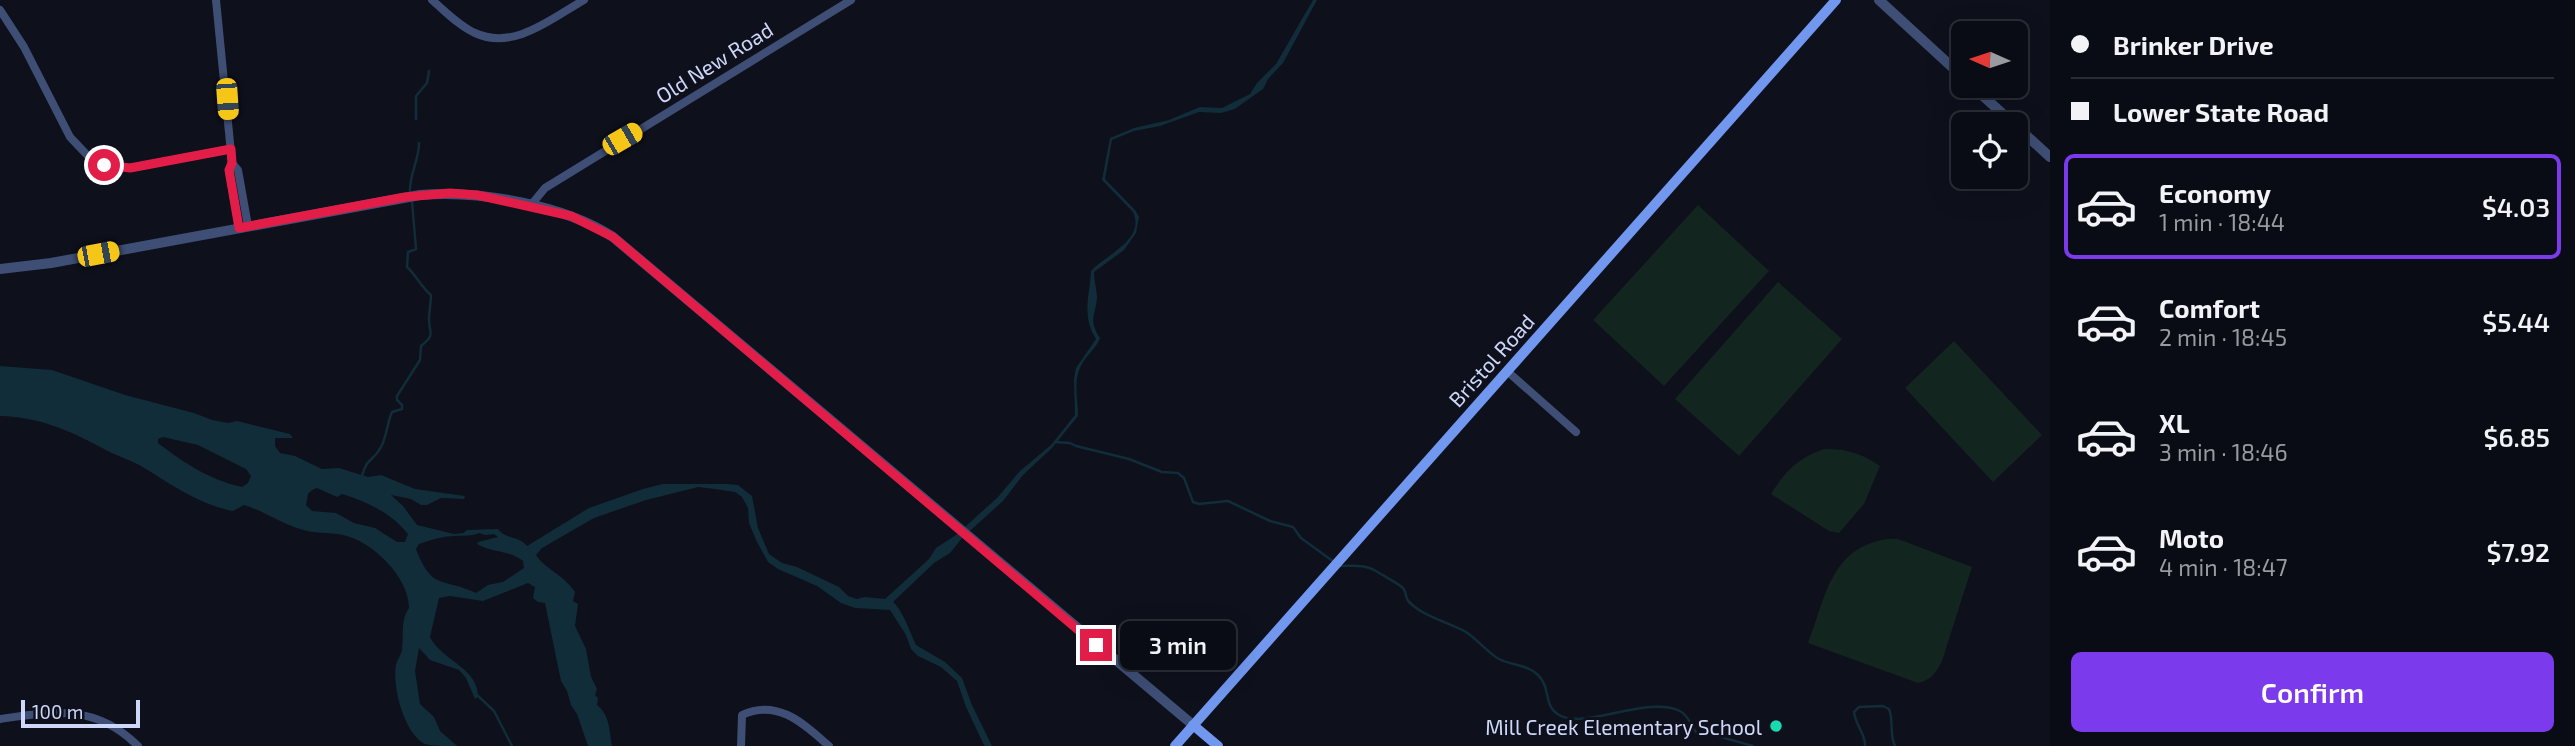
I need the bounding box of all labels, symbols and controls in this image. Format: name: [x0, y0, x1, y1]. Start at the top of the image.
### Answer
street label: Old New Road: [651, 16, 777, 108]
north arrow: [1951, 21, 2028, 98]
map controls: [1951, 21, 2028, 189]
text: Brinker Drive: [2113, 29, 2274, 60]
car: [216, 77, 239, 121]
text: Lower State Road: [2113, 96, 2329, 127]
button: locate: [1951, 112, 2028, 189]
car: [599, 119, 646, 159]
route start: [88, 149, 120, 181]
icon: car: [2075, 175, 2138, 238]
text: Economy: [2159, 177, 2271, 208]
text: $4.03: [2482, 191, 2550, 222]
text: 1 min · 18:44: [2159, 208, 2285, 236]
car: [76, 240, 121, 268]
icon: car: [2075, 290, 2138, 353]
text: Comfort: [2159, 292, 2260, 323]
text: $5.44: [2482, 306, 2550, 337]
street label: Bristol Road: [1443, 309, 1539, 411]
text: 2 min · 18:45: [2159, 323, 2287, 351]
icon: car: [2075, 405, 2138, 468]
text: XL: [2159, 407, 2190, 438]
text: $6.85: [2484, 421, 2550, 452]
text: 3 min · 18:46: [2159, 438, 2288, 466]
icon: car: [2075, 520, 2138, 583]
text: Moto: [2159, 522, 2224, 553]
text: $7.92: [2486, 536, 2550, 567]
text: 4 min · 18:47: [2159, 553, 2288, 581]
callout: 3 min: [1120, 620, 1236, 670]
route end: [1080, 629, 1112, 661]
text: 3 min: [1149, 631, 1207, 659]
button: Confirm: [2071, 652, 2554, 732]
scale bar: [21, 697, 140, 729]
text: 100 m: [32, 700, 83, 723]
place label: Mill Creek Elementary School: [1485, 714, 1763, 739]
marker: Mill Creek Elementary School: [1768, 718, 1784, 734]

